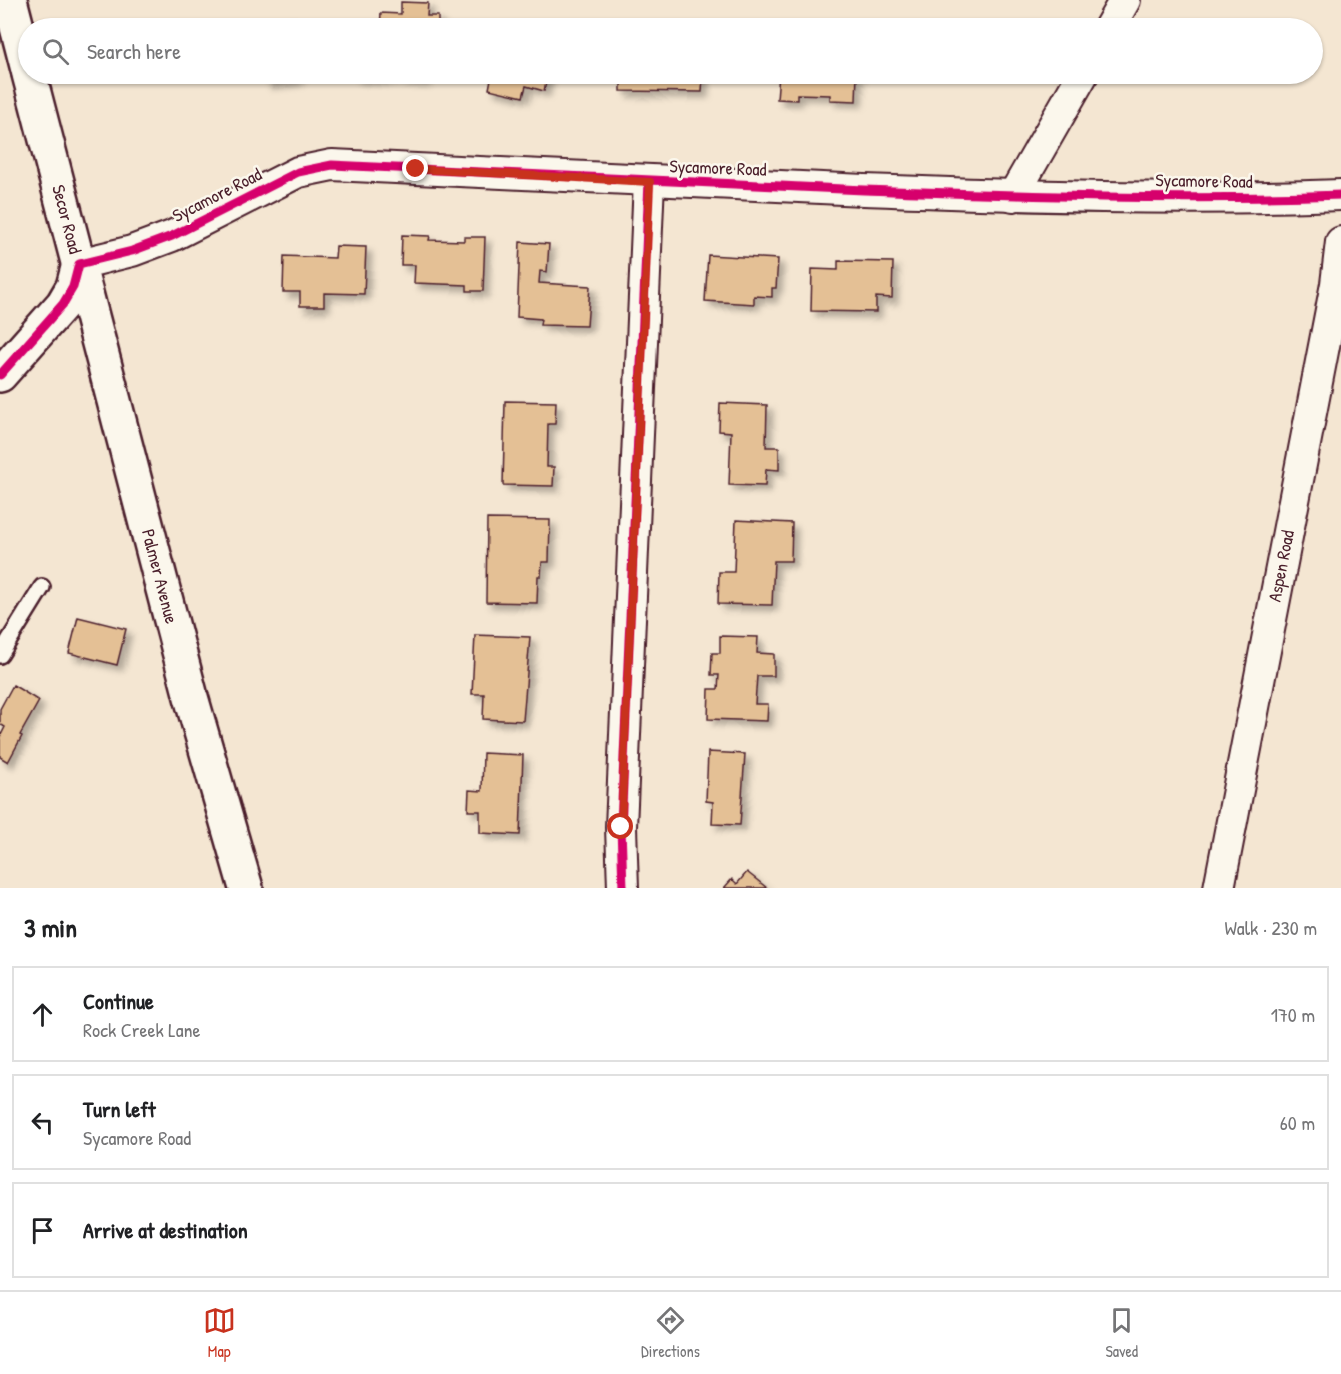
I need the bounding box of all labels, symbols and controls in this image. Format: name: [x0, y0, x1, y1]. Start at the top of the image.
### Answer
search box: [18, 18, 1323, 84]
icon: search: [39, 35, 72, 68]
text: Search here: [87, 36, 181, 66]
street label: Sycamore Road: [669, 153, 767, 182]
route end: [402, 155, 428, 181]
street label: Sycamore Road: [168, 161, 266, 228]
street label: Sycamore Road: [1155, 167, 1253, 194]
street label: Secor Road: [46, 182, 88, 256]
street label: Palmer Avenue: [136, 526, 184, 626]
street label: Aspen Road: [1262, 528, 1300, 604]
route start: [607, 813, 633, 839]
text: 3 min: [24, 910, 77, 945]
text: Walk · 230 m: [1225, 914, 1317, 941]
text: Continue: [83, 986, 154, 1016]
icon: ahead: [26, 998, 59, 1031]
text: 170 m: [1271, 1001, 1315, 1028]
text: Rock Creek Lane: [83, 1016, 201, 1043]
text: Turn left: [83, 1094, 156, 1124]
icon: left: [26, 1106, 59, 1139]
text: 60 m: [1280, 1109, 1315, 1136]
text: Sycamore Road: [83, 1124, 191, 1151]
icon: arrive: [26, 1214, 59, 1247]
text: Arrive at destination: [83, 1215, 248, 1245]
tab: Map: [203, 1304, 236, 1362]
tab: Directions: [641, 1304, 700, 1362]
tab: Saved: [1105, 1304, 1138, 1362]

